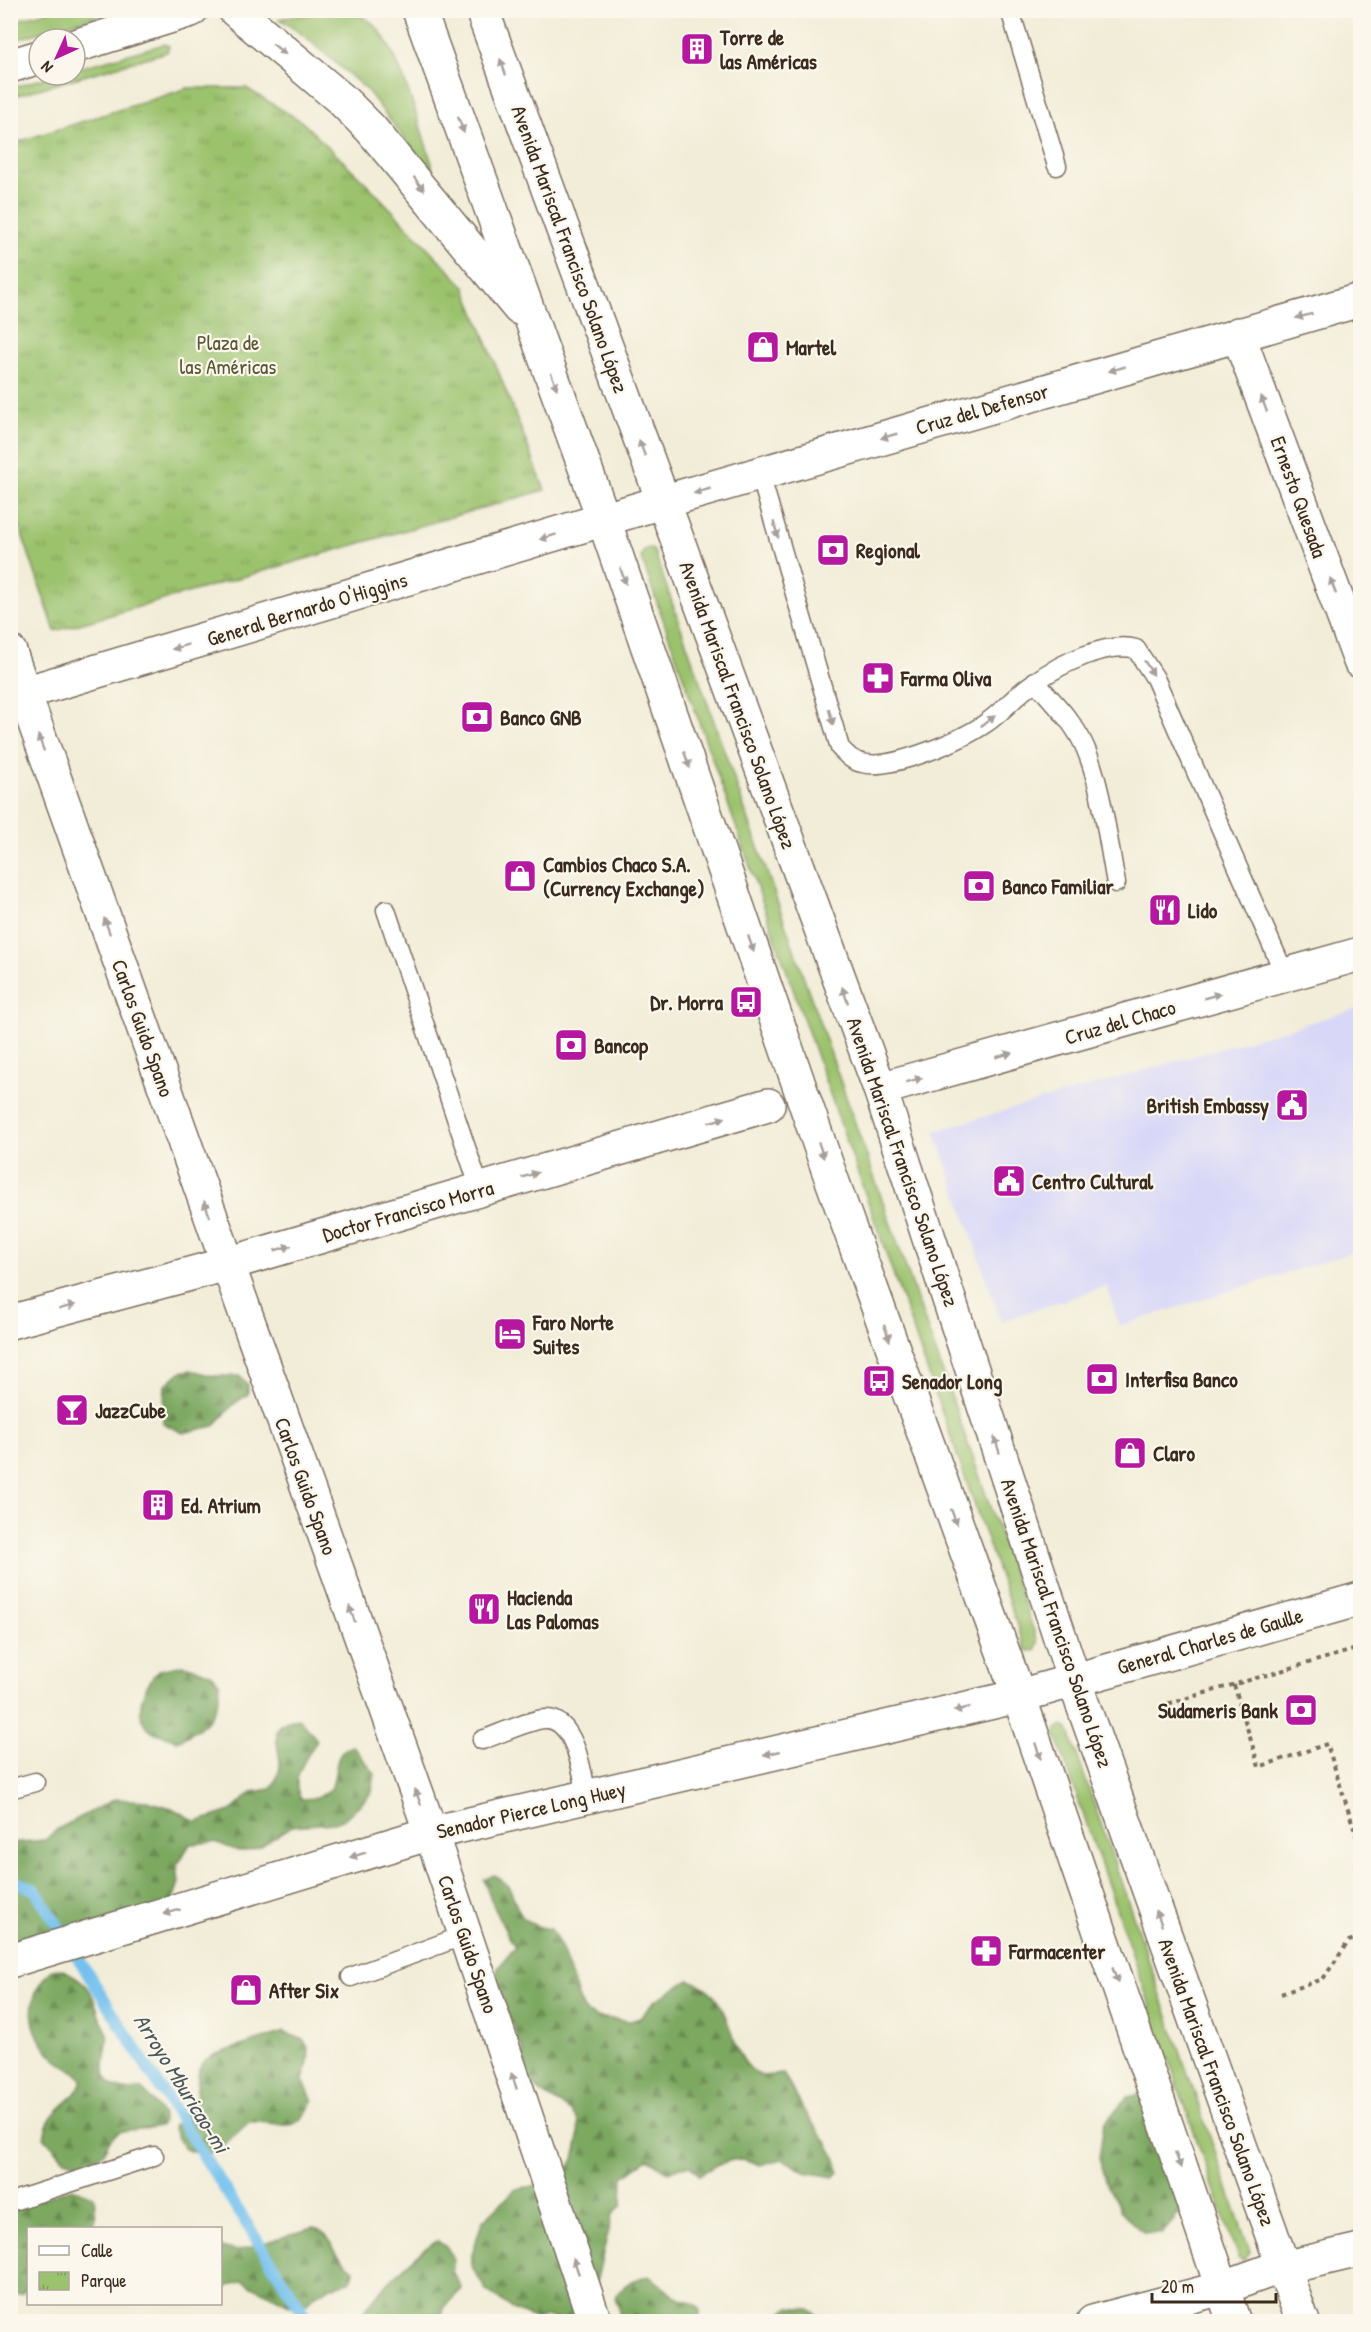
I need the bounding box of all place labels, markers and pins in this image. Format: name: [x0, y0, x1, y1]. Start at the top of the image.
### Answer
place label: Torre de las Américas: [719, 23, 817, 76]
building icon: Torre de las Américas: [679, 31, 715, 67]
shop icon: Martel: [745, 329, 781, 365]
place label: Martel: [786, 333, 836, 362]
bank icon: Regional: [815, 532, 851, 568]
place label: Regional: [856, 536, 920, 566]
pharmacy icon: Farma Oliva: [860, 660, 896, 696]
place label: Farma Oliva: [900, 664, 992, 693]
bank icon: Banco GNB: [459, 699, 495, 735]
place label: Banco GNB: [500, 703, 582, 732]
place label: Cambios Chaco S.A. (Currency Exchange): [543, 850, 705, 904]
shop icon: Cambios Chaco S.A. (Currency Exchange): [502, 858, 538, 894]
bank icon: Banco Familiar: [961, 868, 997, 904]
place label: Banco Familiar: [1002, 872, 1114, 901]
restaurant icon: Lido: [1147, 892, 1183, 928]
place label: Lido: [1188, 896, 1218, 925]
bus stop icon: Dr. Morra: [728, 984, 764, 1020]
place label: Dr. Morra: [650, 988, 724, 1017]
bank icon: Bancop: [553, 1027, 589, 1063]
place label: Bancop: [594, 1031, 649, 1061]
public building icon: British Embassy: [1274, 1087, 1310, 1123]
place label: British Embassy: [1146, 1091, 1269, 1121]
public building icon: Centro Cultural: [991, 1163, 1027, 1199]
place label: Centro Cultural: [1032, 1167, 1153, 1196]
place label: Faro Norte Suites: [532, 1308, 614, 1361]
hotel icon: Faro Norte Suites: [492, 1316, 528, 1352]
bank icon: Interfisa Banco: [1084, 1361, 1120, 1397]
bus stop icon: Senador Long: [861, 1363, 897, 1399]
place label: Interfisa Banco: [1125, 1365, 1238, 1394]
place label: Senador Long: [902, 1367, 1002, 1397]
bar icon: JazzCube: [54, 1392, 90, 1428]
place label: JazzCube: [95, 1396, 167, 1425]
shop icon: Claro: [1112, 1435, 1148, 1471]
place label: Claro: [1153, 1439, 1195, 1468]
building icon: Ed. Atrium: [140, 1487, 176, 1523]
place label: Ed. Atrium: [181, 1491, 261, 1520]
place label: Hacienda Las Palomas: [507, 1583, 599, 1636]
restaurant icon: Hacienda Las Palomas: [466, 1591, 502, 1627]
bank icon: Sudameris Bank: [1283, 1692, 1319, 1728]
place label: Sudameris Bank: [1158, 1696, 1278, 1725]
pharmacy icon: Farmacenter: [968, 1933, 1004, 1969]
place label: Farmacenter: [1008, 1937, 1106, 1966]
shop icon: After Six: [228, 1972, 264, 2008]
place label: After Six: [269, 1976, 339, 2005]

